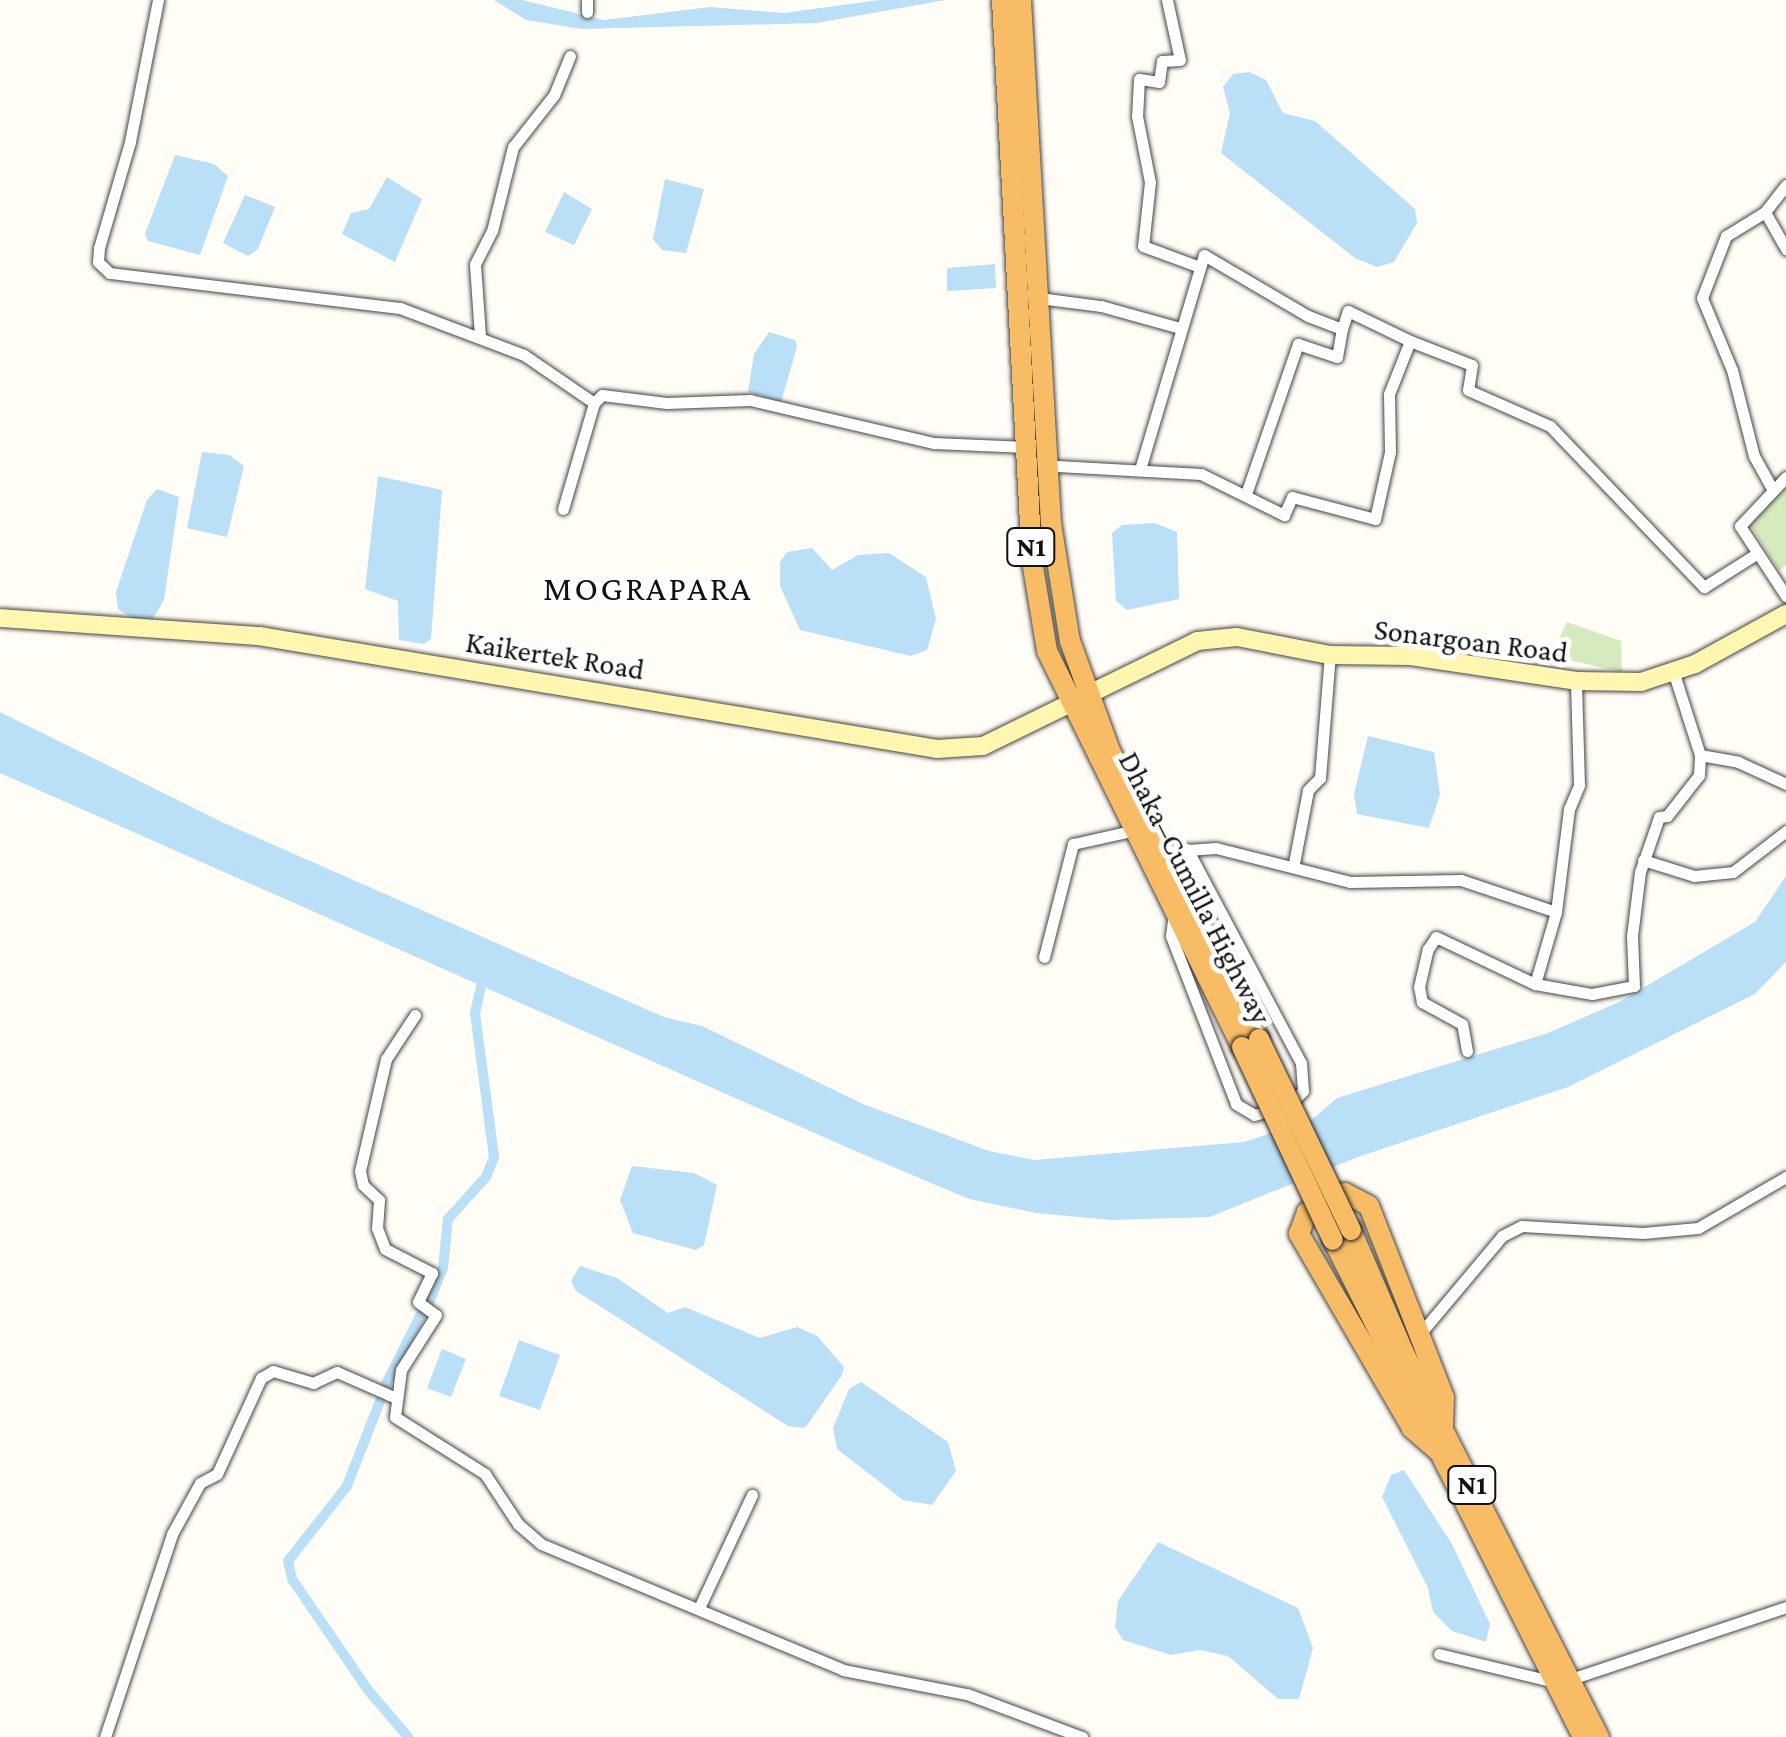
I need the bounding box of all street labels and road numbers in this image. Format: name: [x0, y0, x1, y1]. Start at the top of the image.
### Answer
road number: N1: [1006, 524, 1056, 570]
street label: Sonargoan Road: [1372, 611, 1570, 671]
street label: Kaikertek Road: [463, 624, 647, 688]
street label: Dhaka–Cumilla Highway: [1111, 746, 1279, 1030]
road number: N1: [1447, 1462, 1497, 1508]

